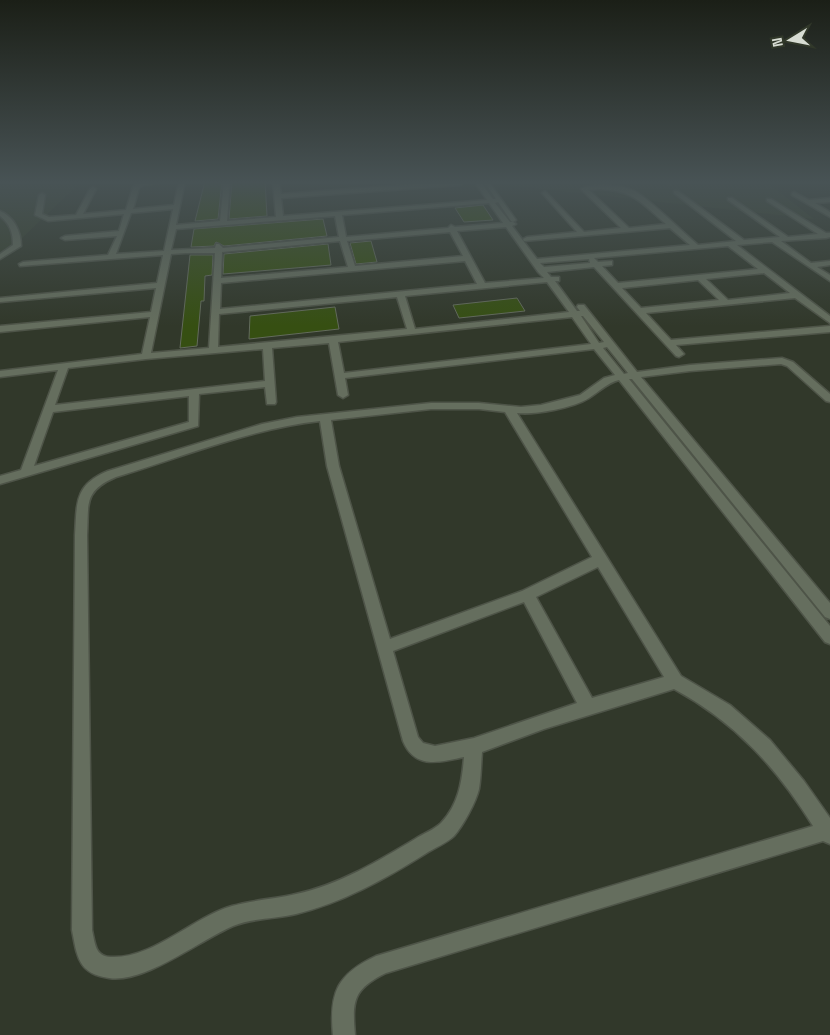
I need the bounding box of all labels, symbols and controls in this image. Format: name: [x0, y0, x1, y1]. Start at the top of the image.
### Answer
north arrow: [765, 15, 815, 65]
text: N: [768, 36, 787, 48]

